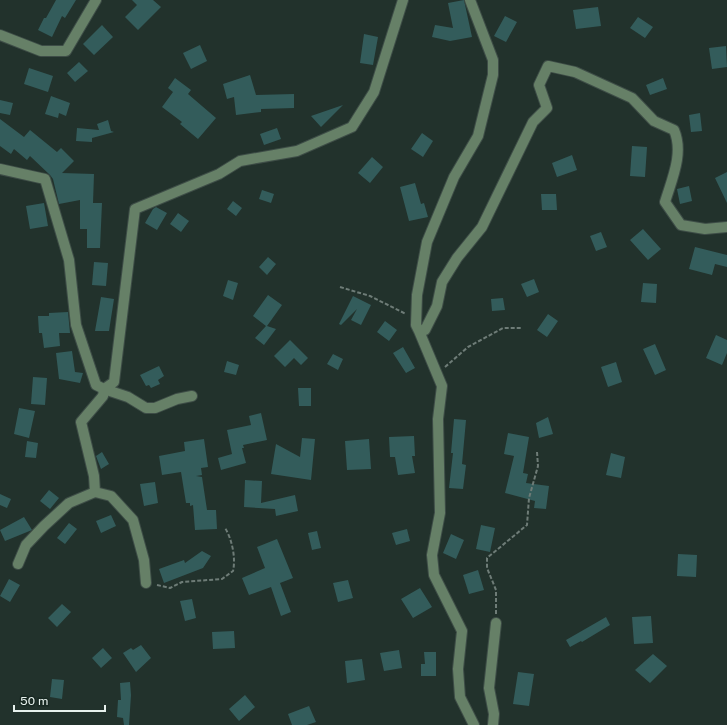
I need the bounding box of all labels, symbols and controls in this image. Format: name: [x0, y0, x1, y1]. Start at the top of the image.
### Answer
scale bar: [14, 687, 105, 713]
text: 50 m: [20, 694, 48, 708]

